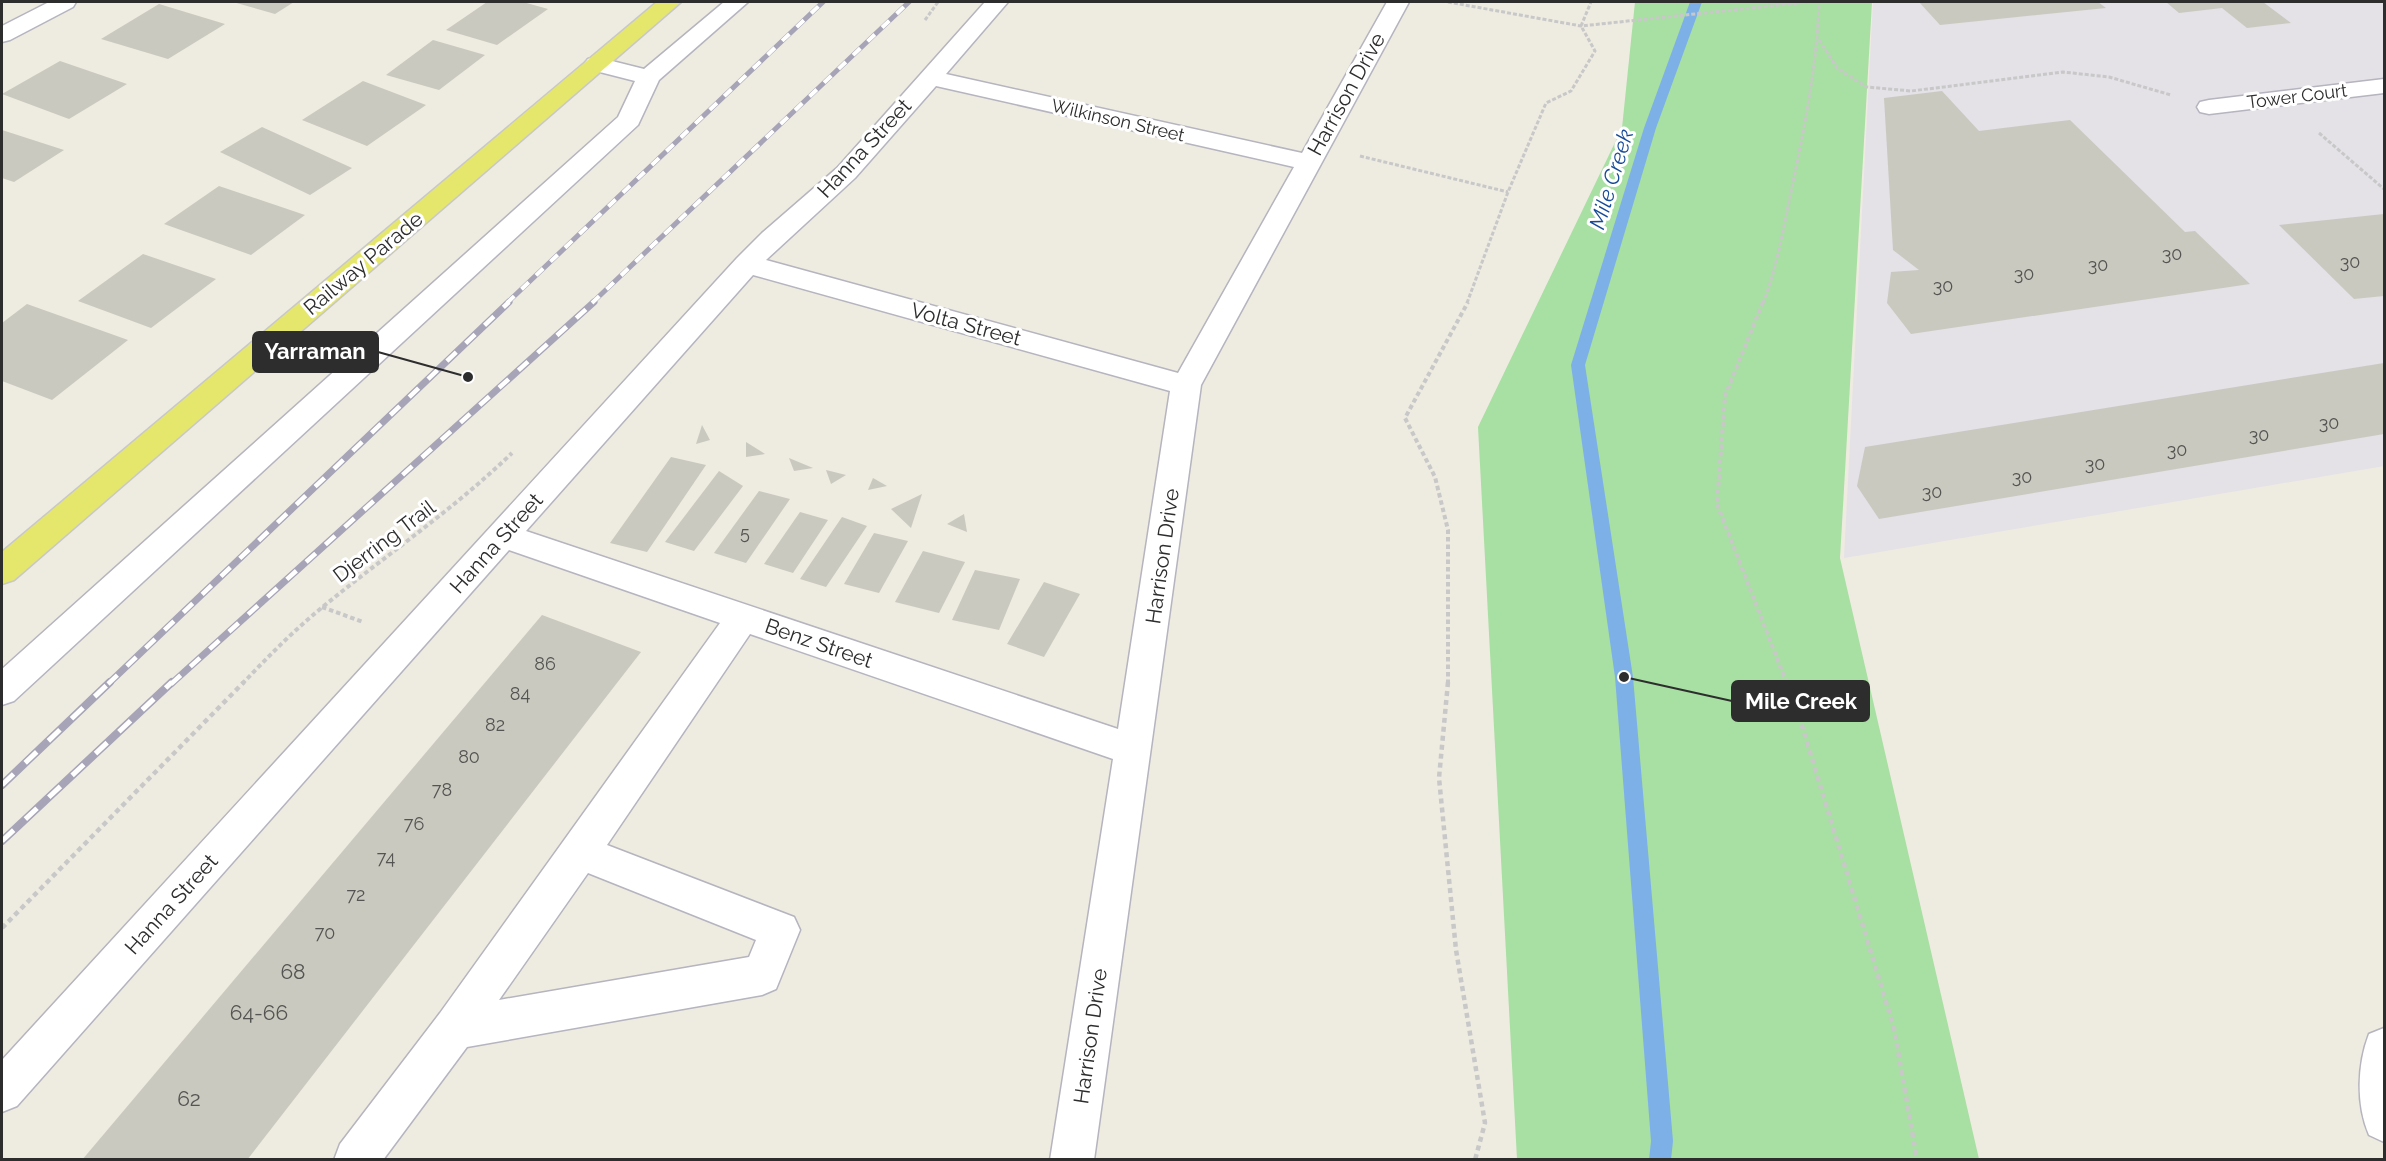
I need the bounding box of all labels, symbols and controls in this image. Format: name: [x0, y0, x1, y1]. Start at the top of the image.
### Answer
street label: Harrison Drive: [1302, 28, 1390, 160]
street label: Tower Court: [2246, 79, 2348, 113]
street label: Hanna Street: [812, 93, 916, 203]
street label: Wilkinson Street: [1049, 94, 1187, 146]
water label: Mile Creek: [1583, 126, 1639, 232]
street label: Railway Parade: [298, 206, 428, 320]
house number: 30: [2162, 243, 2182, 264]
house number: 30: [2340, 251, 2360, 272]
house number: 30: [2088, 254, 2108, 275]
house number: 30: [2014, 263, 2034, 284]
house number: 30: [1933, 275, 1953, 296]
street label: Volta Street: [908, 297, 1024, 351]
callout: Yarraman: [253, 332, 378, 372]
text: Yarraman: [264, 338, 366, 364]
house number: 30: [2319, 412, 2339, 433]
house number: 30: [2249, 424, 2269, 445]
house number: 30: [2167, 439, 2187, 460]
house number: 30: [2085, 453, 2105, 474]
house number: 30: [2012, 466, 2032, 487]
house number: 30: [1922, 481, 1942, 502]
street label: Harrison Drive: [1140, 487, 1184, 625]
street label: Hanna Street: [444, 488, 548, 598]
street label: Djerring Trail: [328, 494, 440, 587]
house number: 5: [740, 522, 750, 543]
street label: Benz Street: [762, 613, 876, 673]
house number: 86: [534, 653, 556, 674]
callout: Mile Creek: [1732, 681, 1869, 721]
house number: 84: [510, 683, 530, 704]
text: Mile Creek: [1745, 688, 1858, 714]
house number: 82: [485, 714, 505, 735]
house number: 80: [458, 746, 480, 767]
house number: 78: [432, 779, 452, 800]
house number: 76: [404, 813, 424, 834]
house number: 74: [377, 847, 395, 868]
street label: Hanna Street: [119, 849, 223, 959]
house number: 72: [346, 884, 366, 905]
house number: 70: [315, 922, 335, 943]
house number: 68: [280, 959, 306, 984]
street label: Harrison Drive: [1068, 967, 1112, 1105]
house number: 64-66: [230, 1000, 288, 1025]
house number: 62: [177, 1086, 201, 1111]

